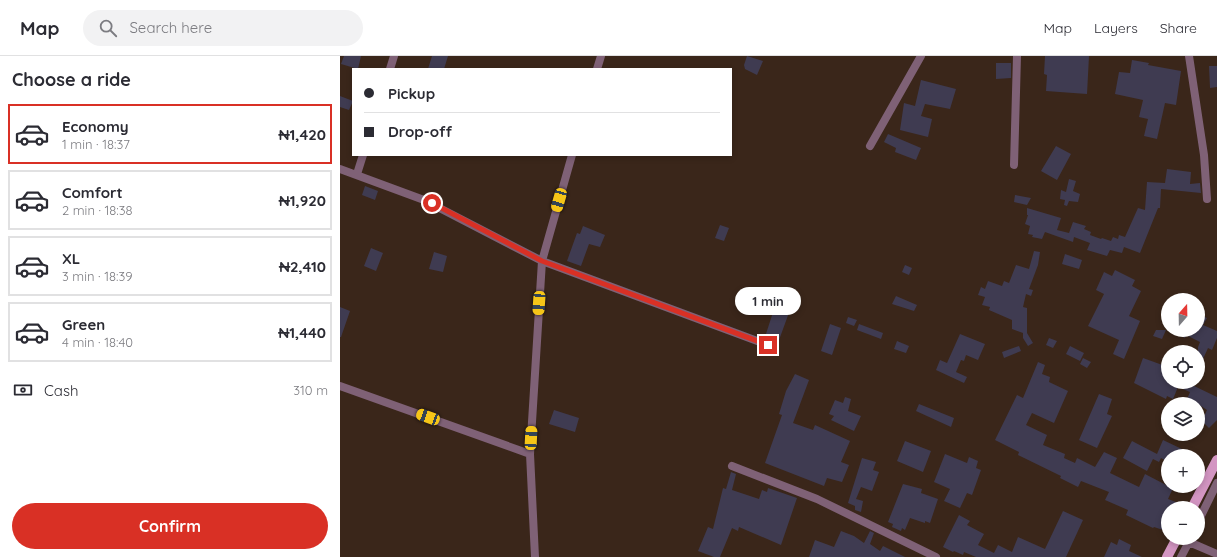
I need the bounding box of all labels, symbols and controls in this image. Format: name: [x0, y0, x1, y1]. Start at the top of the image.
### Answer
search box: [83, 10, 363, 46]
text: Map: [20, 16, 59, 40]
icon: search: [97, 17, 119, 39]
text: Search here: [129, 18, 212, 37]
text: Map: [1043, 19, 1072, 37]
text: Layers: [1094, 19, 1138, 37]
text: Share: [1160, 19, 1197, 37]
text: Choose a ride: [12, 68, 131, 91]
text: Pickup: [388, 84, 435, 103]
icon: car: [14, 116, 50, 152]
text: Economy: [62, 117, 129, 136]
text: Drop-off: [388, 122, 452, 141]
text: ₦1,420: [278, 125, 326, 144]
text: 1 min · 18:37: [62, 136, 130, 152]
icon: car: [14, 182, 50, 218]
text: Comfort: [62, 183, 123, 202]
car: [550, 187, 568, 213]
text: ₦1,920: [279, 191, 326, 210]
route start: [423, 194, 441, 212]
text: 2 min · 18:38: [62, 202, 133, 218]
icon: car: [14, 248, 50, 284]
text: XL: [62, 249, 80, 268]
text: ₦2,410: [279, 257, 326, 276]
text: 3 min · 18:39: [62, 268, 132, 284]
callout: 1 min: [735, 287, 801, 315]
car: [532, 291, 546, 315]
text: 1 min: [752, 293, 784, 309]
north arrow: [1161, 293, 1205, 337]
map controls: [1161, 293, 1205, 545]
icon: car: [14, 314, 50, 350]
text: Green: [62, 315, 105, 334]
text: ₦1,440: [278, 323, 326, 342]
text: 4 min · 18:40: [62, 334, 133, 350]
route end: [759, 336, 777, 354]
button: locate: [1161, 345, 1205, 389]
icon: cash: [12, 379, 34, 401]
text: Cash: [44, 381, 78, 400]
text: 310 m: [293, 382, 328, 398]
button: layers: [1161, 397, 1205, 441]
car: [415, 407, 441, 427]
car: [524, 426, 538, 450]
button: +: [1161, 449, 1205, 493]
button: −: [1161, 501, 1205, 545]
button: Confirm: [12, 503, 328, 549]

